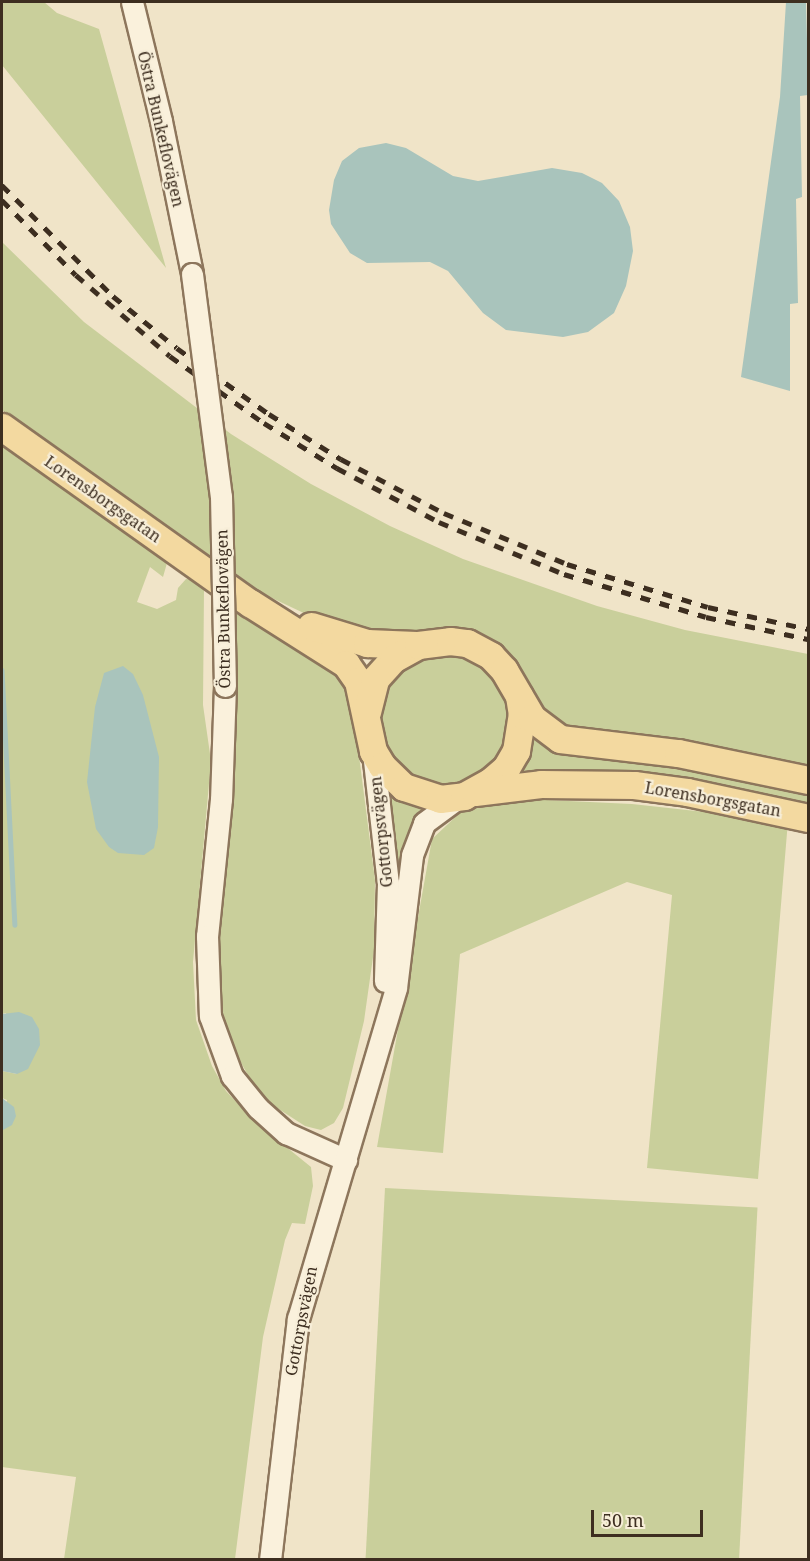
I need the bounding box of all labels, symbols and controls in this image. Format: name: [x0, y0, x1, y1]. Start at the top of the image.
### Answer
street label: Östra Bunkeflovägen: [134, 49, 188, 209]
street label: Lorensborgsgatan: [41, 452, 165, 546]
street label: Östra Bunkeflovägen: [212, 529, 234, 689]
street label: Gottorpsvägen: [366, 776, 396, 888]
street label: Lorensborgsgatan: [643, 778, 783, 820]
street label: Gottorpsvägen: [281, 1264, 321, 1378]
scale bar: [594, 1498, 706, 1536]
text: 50 m: [602, 1508, 644, 1532]

